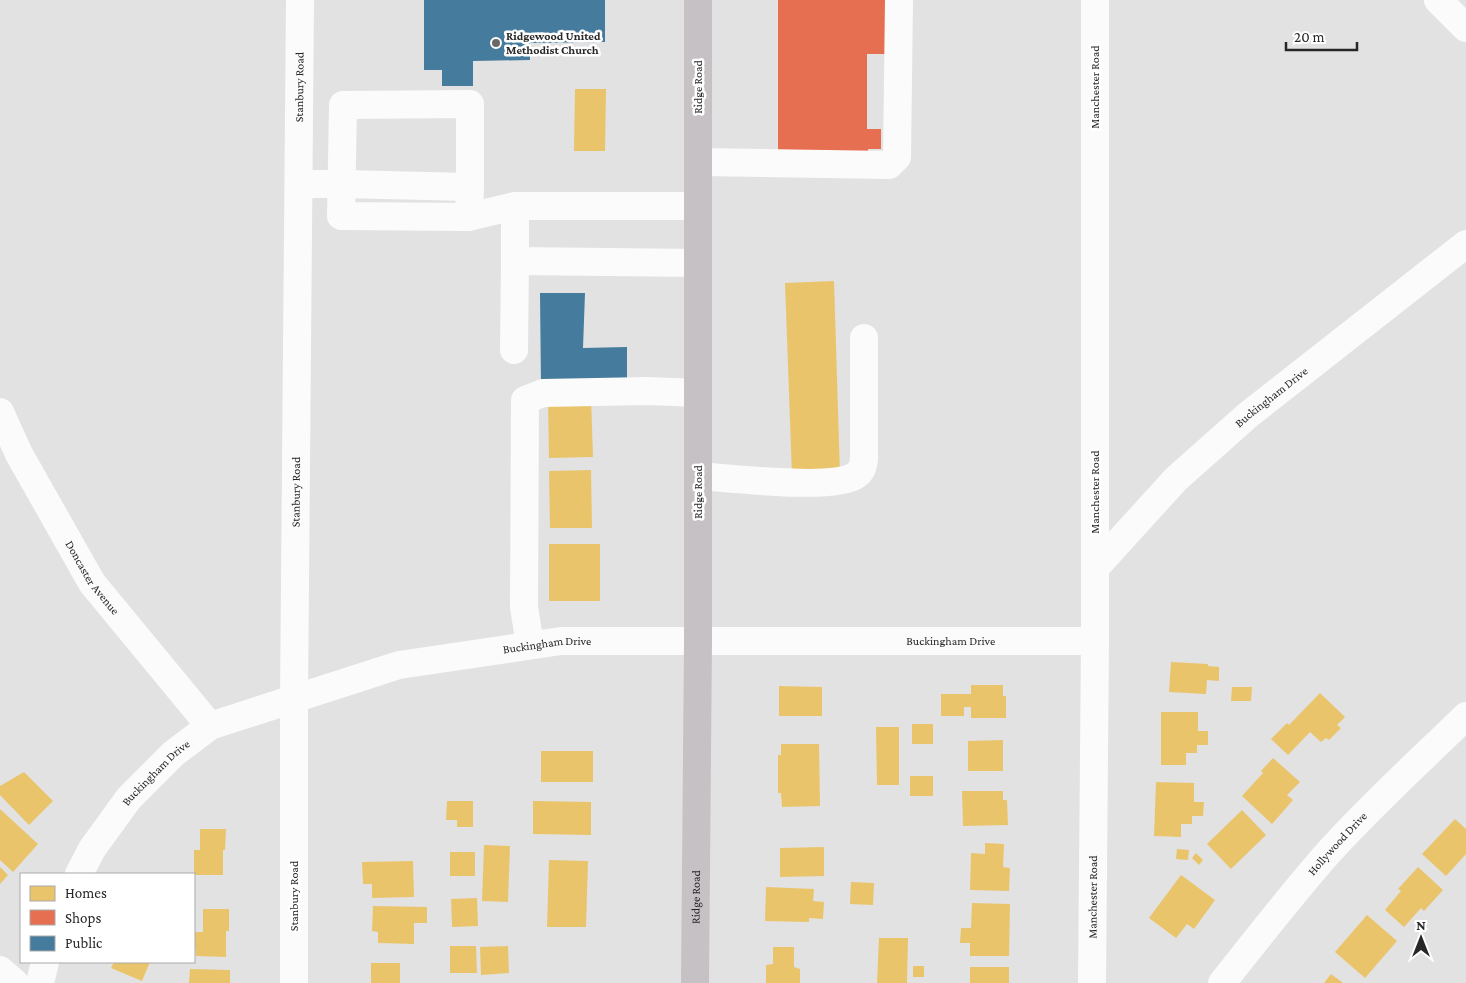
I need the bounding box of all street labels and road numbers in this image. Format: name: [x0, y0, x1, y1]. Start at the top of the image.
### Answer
street label: Manchester Road: [1088, 45, 1102, 129]
street label: Stanbury Road: [292, 51, 307, 122]
street label: Ridge Road: [691, 59, 705, 114]
street label: Buckingham Drive: [1232, 364, 1310, 430]
street label: Manchester Road: [1088, 450, 1102, 534]
street label: Stanbury Road: [288, 456, 303, 527]
street label: Ridge Road: [691, 464, 705, 519]
street label: Doncaster Avenue: [62, 538, 122, 618]
street label: Buckingham Drive: [502, 634, 591, 657]
street label: Buckingham Drive: [906, 634, 995, 648]
street label: Buckingham Drive: [119, 737, 192, 808]
street label: Hollywood Drive: [1305, 809, 1370, 878]
street label: Manchester Road: [1085, 855, 1100, 939]
street label: Stanbury Road: [287, 860, 301, 931]
street label: Ridge Road: [689, 869, 703, 924]

